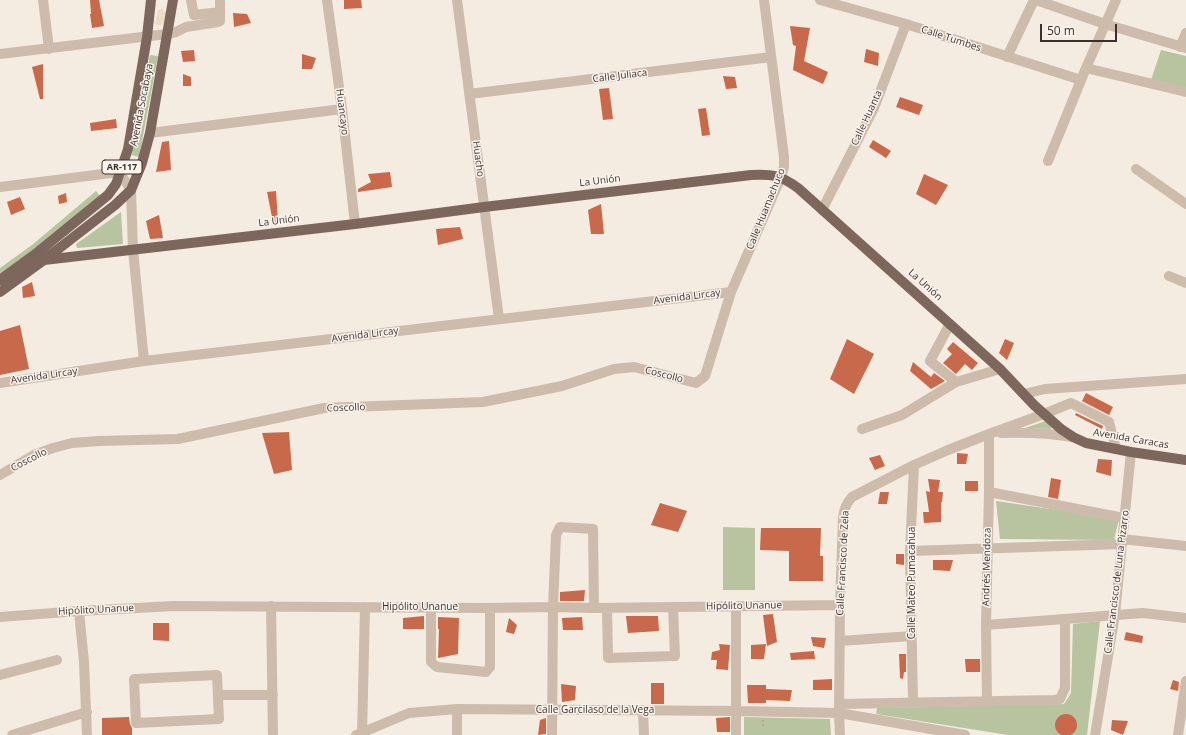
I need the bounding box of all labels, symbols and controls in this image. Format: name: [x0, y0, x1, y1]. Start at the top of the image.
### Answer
scale bar: [1042, 16, 1119, 42]
text: 50 m: [1047, 22, 1075, 39]
street label: Calle Tumbes: [919, 24, 983, 54]
street label: Avenida Socabaya: [128, 63, 156, 147]
street label: Calle Juliaca: [592, 67, 648, 85]
street label: Huancayo: [333, 88, 351, 136]
street label: Calle Huanta: [849, 89, 885, 147]
street label: Huacho: [470, 140, 486, 178]
road number: AR-117: [102, 160, 142, 174]
street label: Calle Huamachuco: [744, 166, 788, 252]
street label: La Unión: [579, 173, 621, 189]
street label: La Unión: [258, 213, 300, 229]
street label: La Unión: [906, 267, 944, 303]
street label: Avenida Lircay: [653, 287, 721, 307]
street label: Avenida Lircay: [331, 325, 399, 345]
street label: Coscollo: [644, 364, 684, 386]
street label: Avenida Lircay: [10, 365, 78, 387]
street label: Coscollo: [326, 401, 366, 415]
street label: Avenida Caracas: [1092, 426, 1170, 452]
street label: Coscollo: [9, 446, 49, 474]
street label: Calle Francisco de Zela: [834, 510, 852, 616]
street label: Calle Francisco de Luna Pizarro: [1102, 510, 1132, 654]
street label: Calle Mateo Pumacahua: [906, 527, 918, 639]
street label: Andrés Mendoza: [980, 528, 994, 606]
street label: Hipólito Unanue: [706, 599, 782, 613]
street label: Hipólito Unanue: [382, 601, 458, 613]
street label: Hipólito Unanue: [58, 602, 134, 618]
street label: Calle Garcilaso de la Vega: [536, 704, 654, 716]

